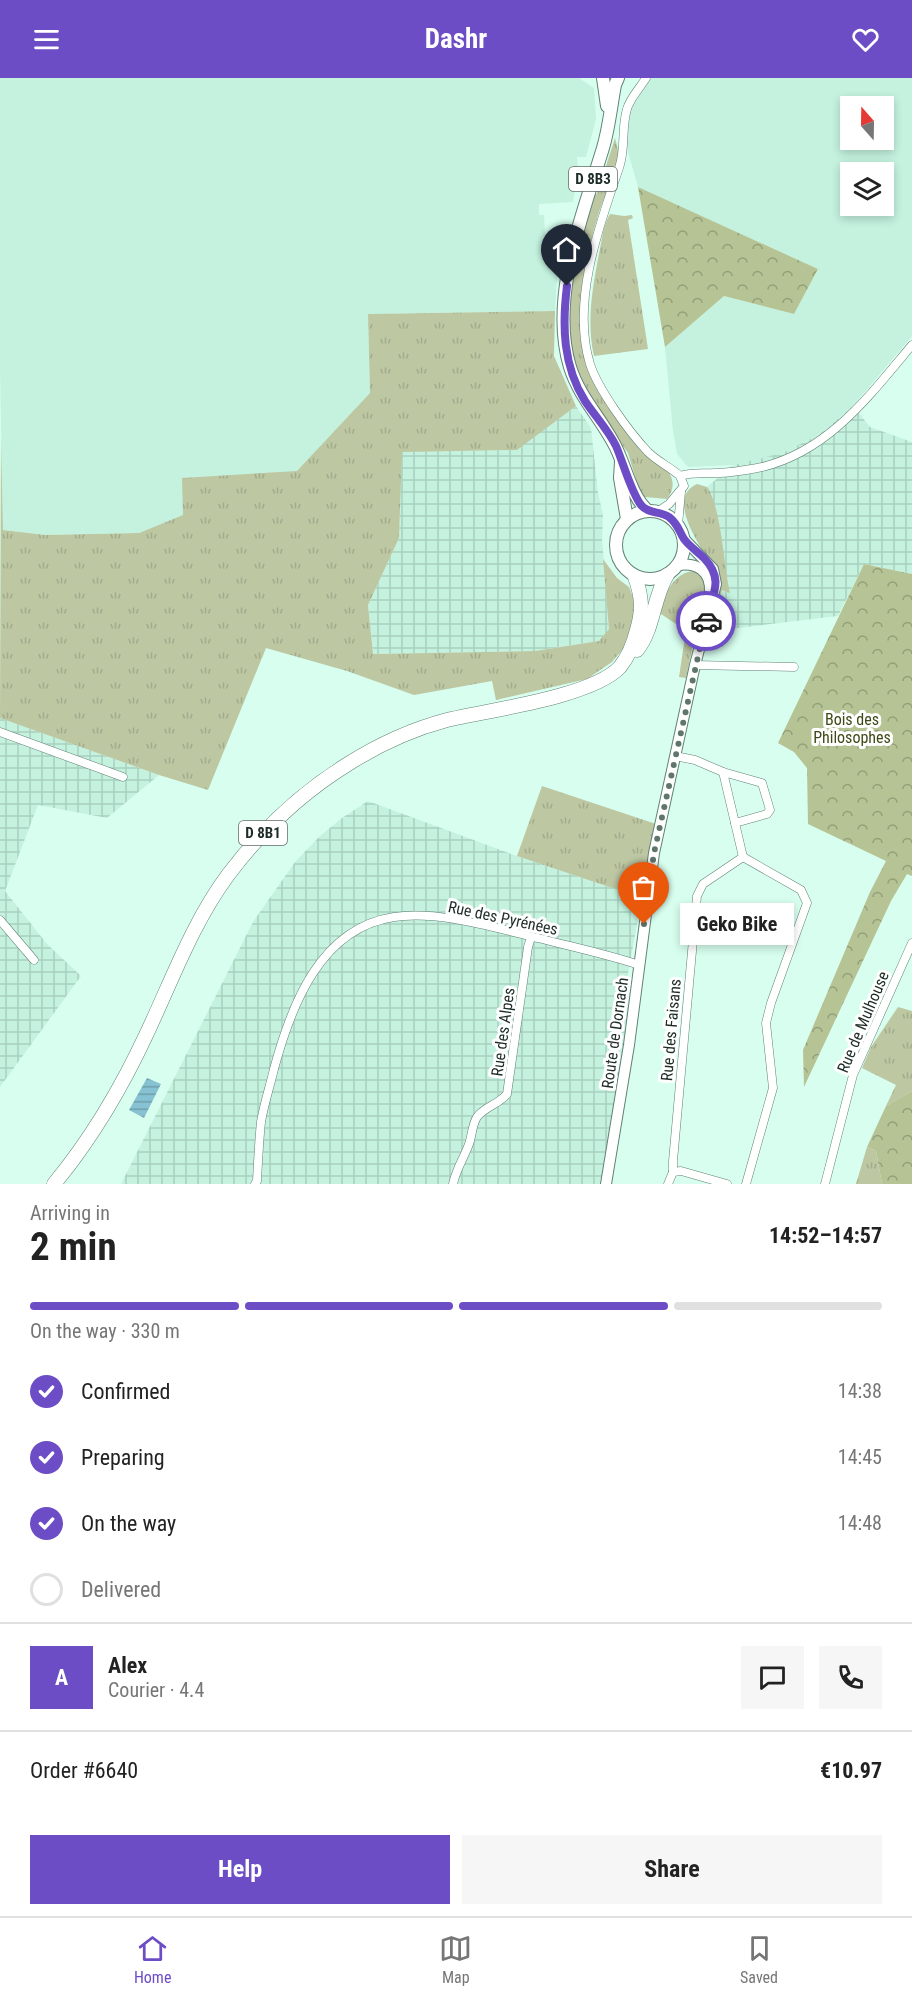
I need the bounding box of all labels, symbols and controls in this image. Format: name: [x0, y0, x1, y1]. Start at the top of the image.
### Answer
icon: menu: [30, 23, 63, 56]
text: Dashr: [425, 23, 487, 55]
icon: heart: [849, 23, 882, 56]
north arrow: [840, 96, 894, 150]
map controls: [840, 96, 894, 216]
button: layers: [840, 162, 894, 216]
road number: D 8B3: [569, 167, 617, 191]
pin: [541, 224, 592, 286]
icon: home: [550, 233, 583, 266]
courier: [676, 591, 736, 651]
icon: car: [690, 605, 723, 638]
park label: Bois des Philosophes: [813, 710, 891, 747]
road number: D 8B1: [239, 821, 287, 845]
pin: [618, 862, 669, 924]
icon: bag: [627, 871, 660, 904]
street label: Rue des Pyrénées: [446, 897, 560, 939]
callout: Geko Bike: [680, 903, 794, 945]
text: Geko Bike: [697, 912, 777, 936]
street label: Rue de Mulhouse: [833, 968, 893, 1076]
street label: Route de Dornach: [598, 976, 632, 1090]
street label: Rue des Faisans: [657, 978, 685, 1082]
street label: Rue des Alpes: [487, 986, 519, 1078]
text: Arriving in: [30, 1201, 110, 1225]
text: 14:52–14:57: [769, 1223, 882, 1248]
text: 2 min: [30, 1224, 117, 1270]
text: On the way · 330 m: [30, 1319, 180, 1343]
icon: check: [30, 1375, 63, 1408]
text: Confirmed: [81, 1379, 170, 1404]
text: 14:38: [838, 1379, 882, 1403]
icon: check: [30, 1441, 63, 1474]
text: Preparing: [81, 1445, 165, 1470]
text: 14:45: [838, 1445, 882, 1469]
icon: check: [30, 1507, 63, 1540]
text: On the way: [81, 1511, 176, 1536]
text: 14:48: [838, 1511, 882, 1535]
text: Delivered: [81, 1577, 161, 1602]
button: chat: [741, 1646, 804, 1709]
button: phone: [819, 1646, 882, 1709]
text: Alex: [108, 1653, 147, 1678]
text: A: [55, 1665, 68, 1690]
text: Courier · 4.4: [108, 1678, 204, 1702]
text: Order #6640: [30, 1758, 138, 1783]
text: €10.97: [820, 1758, 882, 1783]
button: Help: [30, 1835, 450, 1904]
button: Share: [462, 1835, 882, 1904]
tab: Home: [134, 1932, 171, 1987]
tab: Map: [439, 1932, 472, 1987]
tab: Saved: [740, 1932, 778, 1987]

